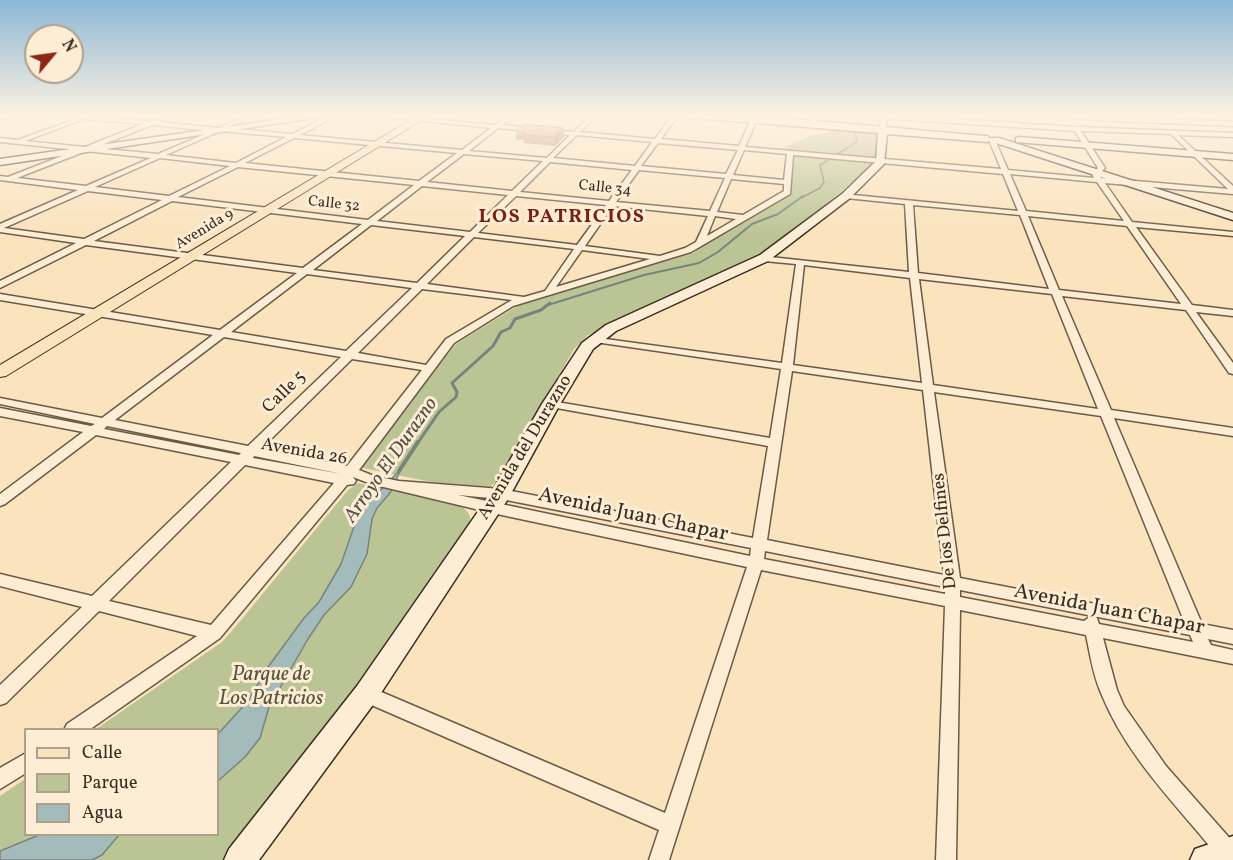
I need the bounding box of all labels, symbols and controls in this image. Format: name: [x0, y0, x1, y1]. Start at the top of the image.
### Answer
north arrow: [24, 24, 84, 84]
text: N: [56, 36, 80, 57]
street label: Calle 34: [578, 177, 632, 201]
street label: Calle 32: [307, 193, 361, 217]
street label: Avenida 9: [173, 206, 237, 254]
district label: LOS PATRICIOS: [479, 206, 645, 230]
street label: Calle 5: [259, 367, 311, 419]
street label: Avenida del Durazno: [474, 372, 578, 524]
water label: Arroyo El Durazno: [340, 394, 444, 528]
street label: Avenida 26: [259, 435, 349, 471]
street label: De los Delfines: [929, 472, 963, 590]
street label: Avenida Juan Chapar: [536, 484, 730, 548]
street label: Avenida Juan Chapar: [1012, 580, 1206, 642]
park label: Parque de Los Patricios: [219, 663, 323, 713]
legend: [24, 728, 219, 836]
text: Calle: [82, 741, 122, 766]
text: Parque: [82, 771, 137, 796]
text: Agua: [82, 801, 123, 826]

